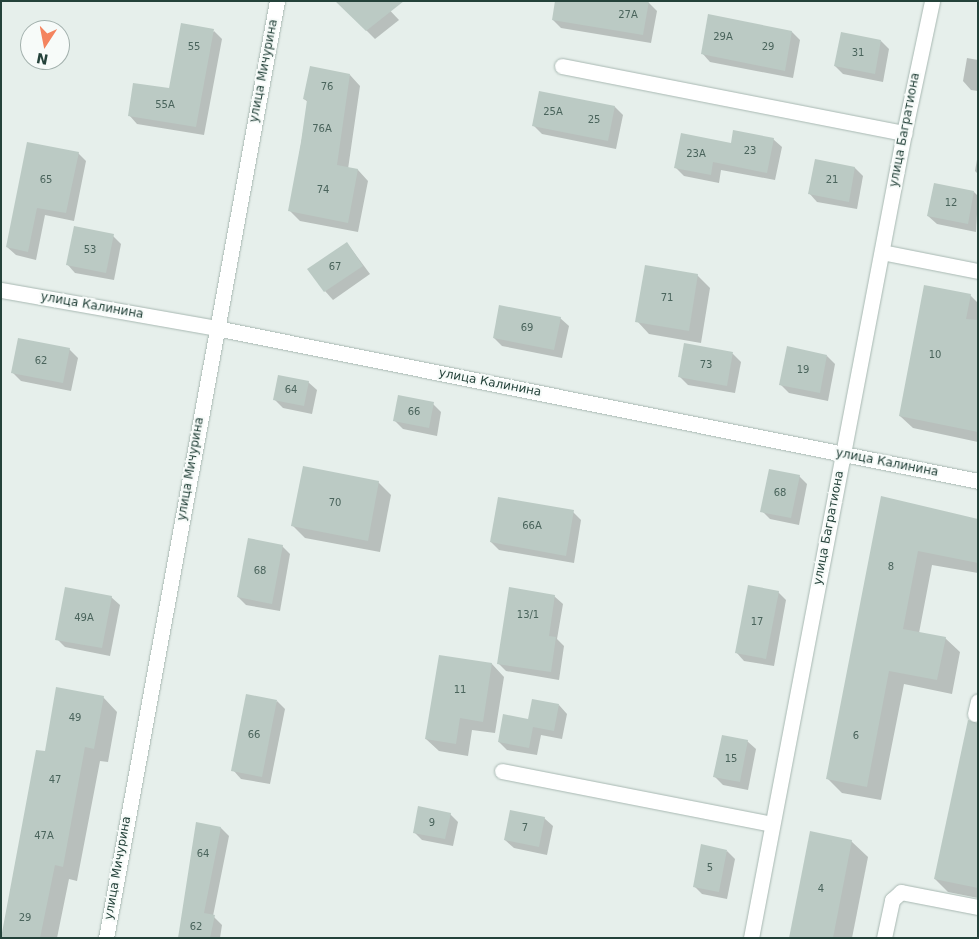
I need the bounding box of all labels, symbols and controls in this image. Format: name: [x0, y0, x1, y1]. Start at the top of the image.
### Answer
house number: 27А: [618, 9, 638, 21]
street label: улица Мичурина: [247, 18, 281, 124]
north arrow: [20, 20, 70, 70]
house number: 29А: [713, 31, 733, 43]
house number: 55: [188, 41, 200, 53]
house number: 29: [762, 41, 774, 53]
house number: 31: [852, 47, 864, 59]
text: N: [35, 50, 50, 68]
street label: улица Багратиона: [887, 72, 923, 188]
house number: 76: [321, 81, 333, 93]
house number: 55А: [155, 99, 175, 111]
house number: 25А: [543, 106, 563, 118]
house number: 25: [588, 114, 600, 126]
house number: 76А: [312, 123, 332, 135]
house number: 23: [744, 145, 756, 157]
house number: 23А: [686, 148, 706, 160]
house number: 65: [40, 174, 52, 186]
house number: 21: [826, 174, 838, 186]
house number: 74: [317, 184, 329, 196]
house number: 12: [945, 197, 957, 209]
house number: 53: [84, 244, 96, 256]
house number: 67: [329, 261, 341, 273]
street label: улица Калинина: [39, 290, 145, 322]
house number: 71: [661, 292, 673, 304]
house number: 69: [521, 322, 533, 334]
house number: 10: [929, 349, 941, 361]
house number: 62: [35, 355, 47, 367]
house number: 73: [700, 359, 712, 371]
house number: 19: [797, 364, 809, 376]
street label: улица Калинина: [438, 366, 542, 400]
house number: 64: [285, 384, 297, 396]
house number: 66: [408, 406, 420, 418]
street label: улица Мичурина: [175, 416, 207, 522]
street label: улица Калинина: [835, 446, 939, 480]
street label: улица Багратиона: [811, 470, 847, 586]
house number: 68: [774, 487, 786, 499]
house number: 70: [329, 497, 341, 509]
house number: 66А: [522, 520, 542, 532]
house number: 8: [888, 561, 894, 573]
house number: 68: [254, 565, 266, 577]
house number: 13/1: [517, 609, 539, 621]
house number: 49А: [74, 612, 94, 624]
house number: 17: [751, 616, 763, 628]
house number: 11: [454, 684, 466, 696]
house number: 49: [69, 712, 81, 724]
house number: 66: [248, 729, 260, 741]
house number: 6: [853, 730, 859, 742]
house number: 15: [725, 753, 737, 765]
house number: 47: [49, 774, 61, 786]
street label: улица Мичурина: [102, 815, 134, 921]
house number: 9: [429, 817, 435, 829]
house number: 7: [522, 822, 528, 834]
house number: 47А: [34, 830, 54, 842]
house number: 64: [197, 848, 209, 860]
house number: 5: [707, 862, 713, 874]
house number: 4: [818, 883, 824, 895]
house number: 29: [19, 912, 31, 924]
house number: 62: [190, 921, 202, 933]

